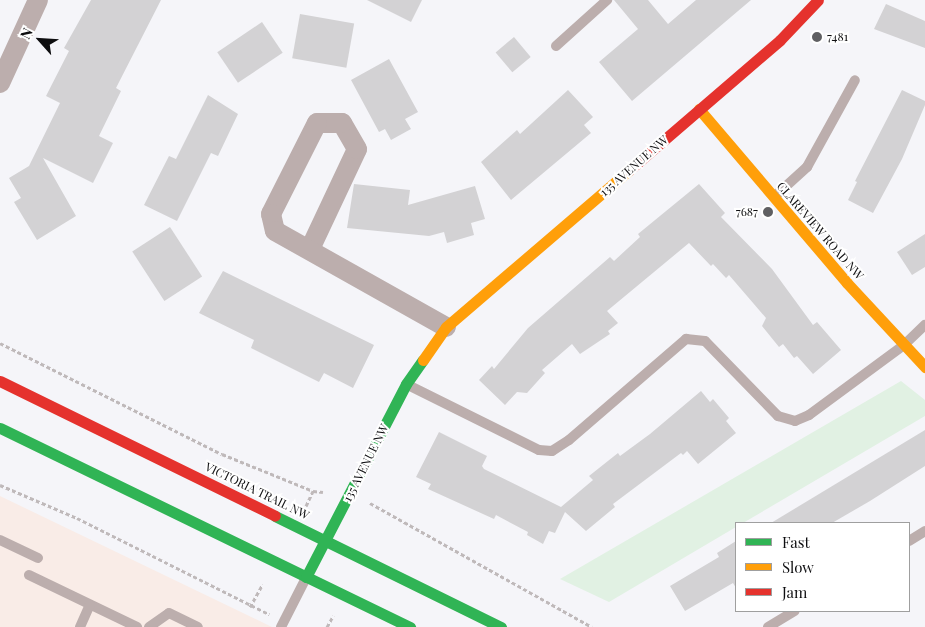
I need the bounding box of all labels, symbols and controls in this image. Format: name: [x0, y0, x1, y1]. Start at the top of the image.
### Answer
north arrow: [15, 15, 65, 65]
text: N: [15, 25, 37, 42]
place label: 7481: [827, 30, 848, 44]
marker: 7481: [811, 31, 823, 43]
street label: 135 AVENUE NW: [597, 132, 671, 200]
street label: CLAREVIEW ROAD NW: [773, 179, 867, 283]
place label: 7687: [736, 205, 758, 219]
marker: 7687: [762, 206, 774, 218]
street label: 135 AVENUE NW: [340, 422, 392, 504]
street label: VICTORIA TRAIL NW: [202, 459, 312, 523]
legend: [735, 522, 910, 612]
text: Fast: [782, 532, 810, 552]
text: Slow: [782, 557, 814, 577]
text: Jam: [782, 582, 807, 602]

